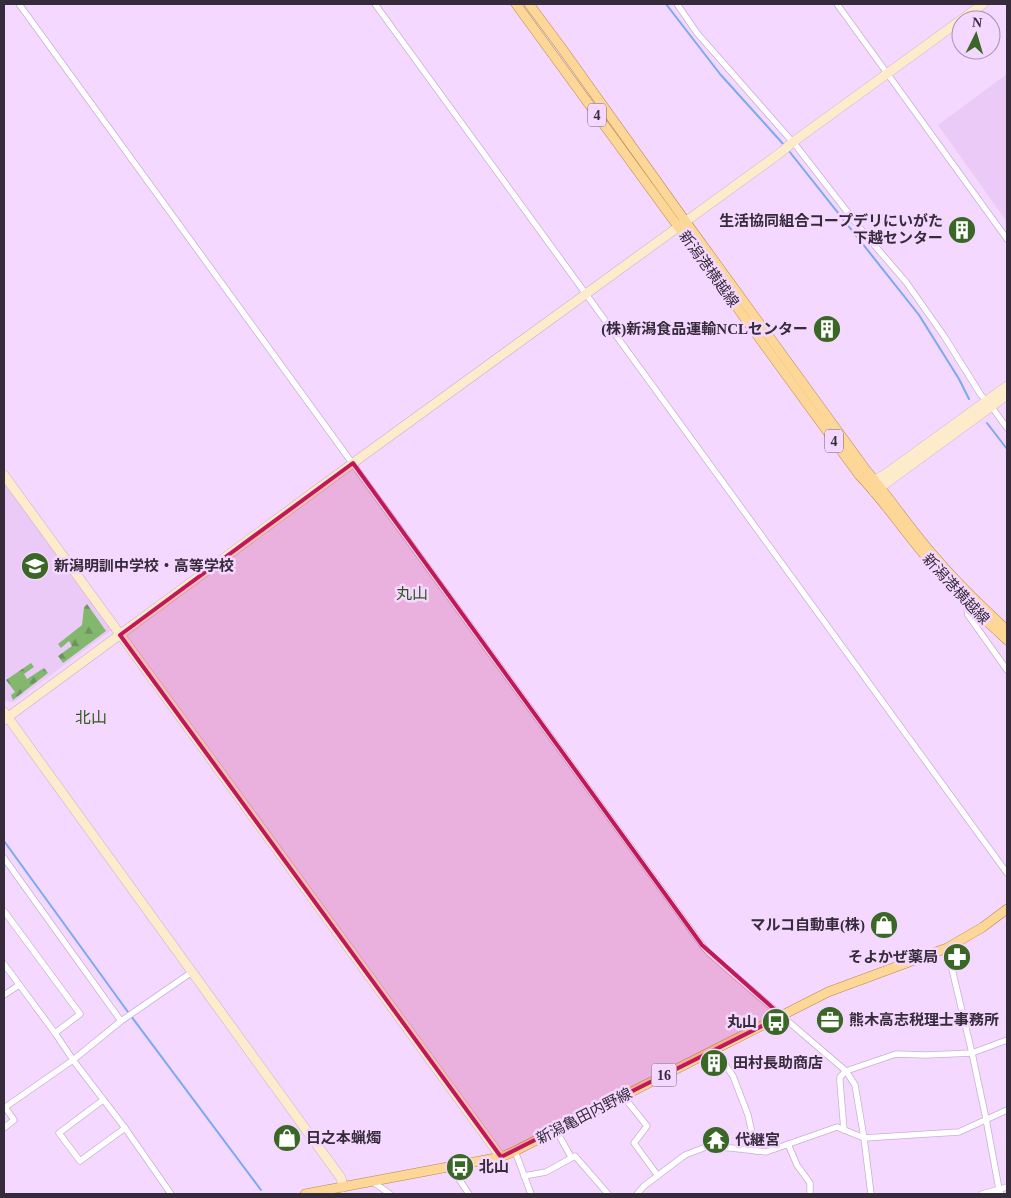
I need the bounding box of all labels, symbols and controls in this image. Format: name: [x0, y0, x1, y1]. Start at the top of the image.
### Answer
north arrow: [951, 10, 1001, 60]
text: N: [971, 15, 983, 30]
road number: 4: [588, 104, 606, 126]
place label: 生活協同組合コープデリにいがた 下越センター: [719, 213, 943, 246]
building icon: 生活協同組合コープデリにいがた 下越センター: [947, 215, 977, 245]
street label: 新潟港横越線: [676, 228, 742, 310]
building icon: (株)新潟食品運輸NCLセンター: [812, 314, 842, 344]
place label: (株)新潟食品運輸NCLセンター: [601, 320, 808, 338]
road number: 4: [825, 430, 843, 452]
school or university icon: 新潟明訓中学校・高等学校: [20, 551, 50, 581]
street label: 新潟港横越線: [919, 551, 993, 627]
place label: 新潟明訓中学校・高等学校: [54, 558, 234, 574]
district label: 丸山: [396, 585, 428, 602]
district label: 北山: [75, 709, 107, 726]
shop icon: マルコ自動車(株): [869, 910, 899, 940]
place label: マルコ自動車(株): [750, 917, 865, 934]
pharmacy icon: そよかぜ薬局: [942, 942, 972, 972]
place label: そよかぜ薬局: [848, 949, 938, 965]
office icon: 熊木高志税理士事務所: [815, 1005, 845, 1035]
bus stop icon: 丸山: [761, 1007, 791, 1037]
place label: 熊木高志税理士事務所: [849, 1011, 999, 1028]
place label: 丸山: [727, 1014, 757, 1030]
building icon: 田村長助商店: [699, 1048, 729, 1078]
place label: 田村長助商店: [733, 1054, 823, 1071]
road number: 16: [652, 1064, 676, 1086]
street label: 新潟亀田内野線: [534, 1085, 634, 1147]
shop icon: 日之本蝋燭: [272, 1123, 302, 1153]
temple icon: 代継宮: [701, 1125, 731, 1155]
place label: 日之本蝋燭: [306, 1129, 381, 1146]
place label: 代継宮: [735, 1131, 780, 1148]
bus stop icon: 北山: [445, 1152, 475, 1182]
place label: 北山: [479, 1159, 509, 1175]

